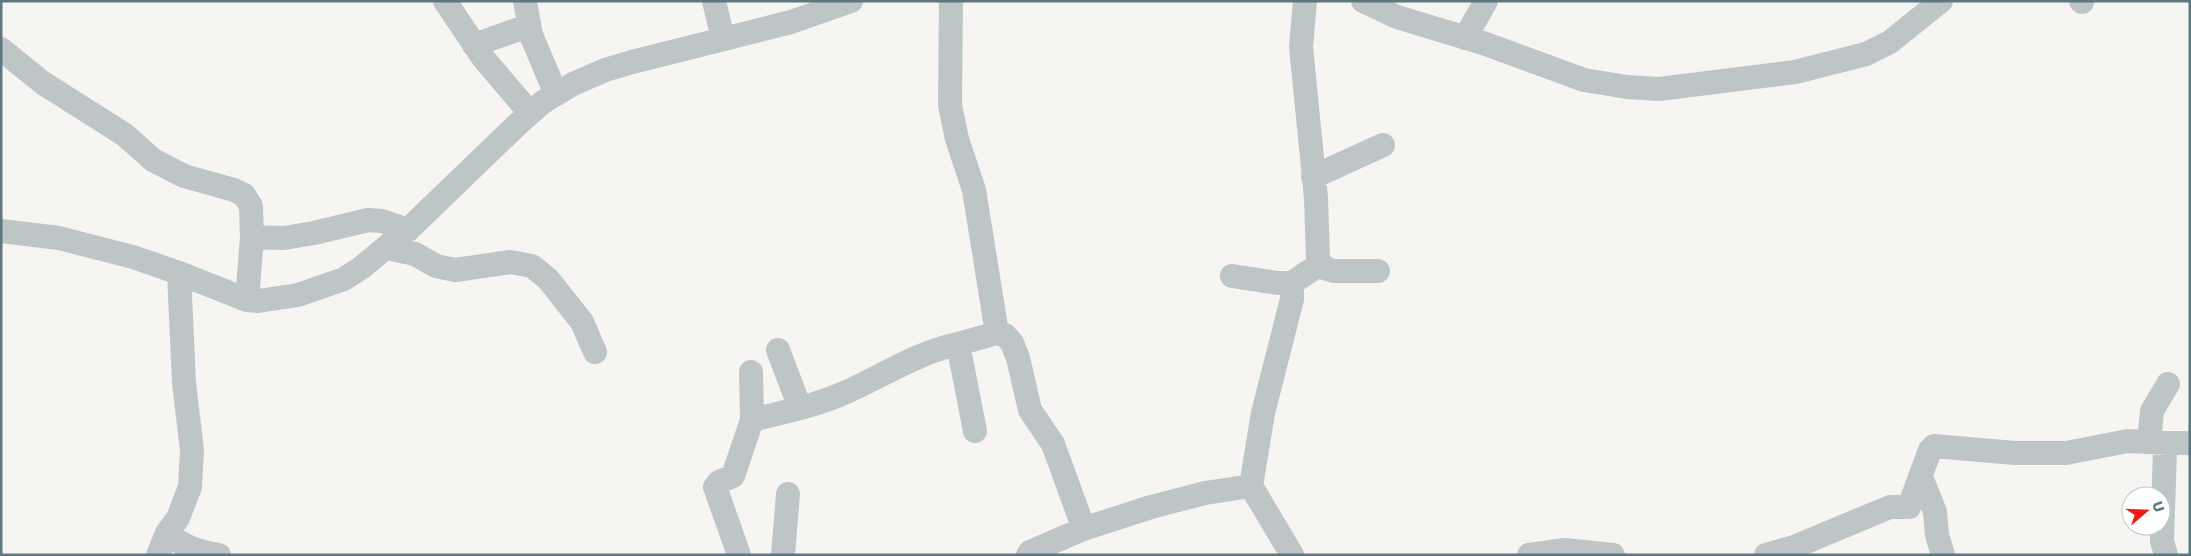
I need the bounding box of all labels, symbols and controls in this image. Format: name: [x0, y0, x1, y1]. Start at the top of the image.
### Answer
north arrow: [2121, 486, 2171, 536]
text: U: [2149, 499, 2168, 514]

